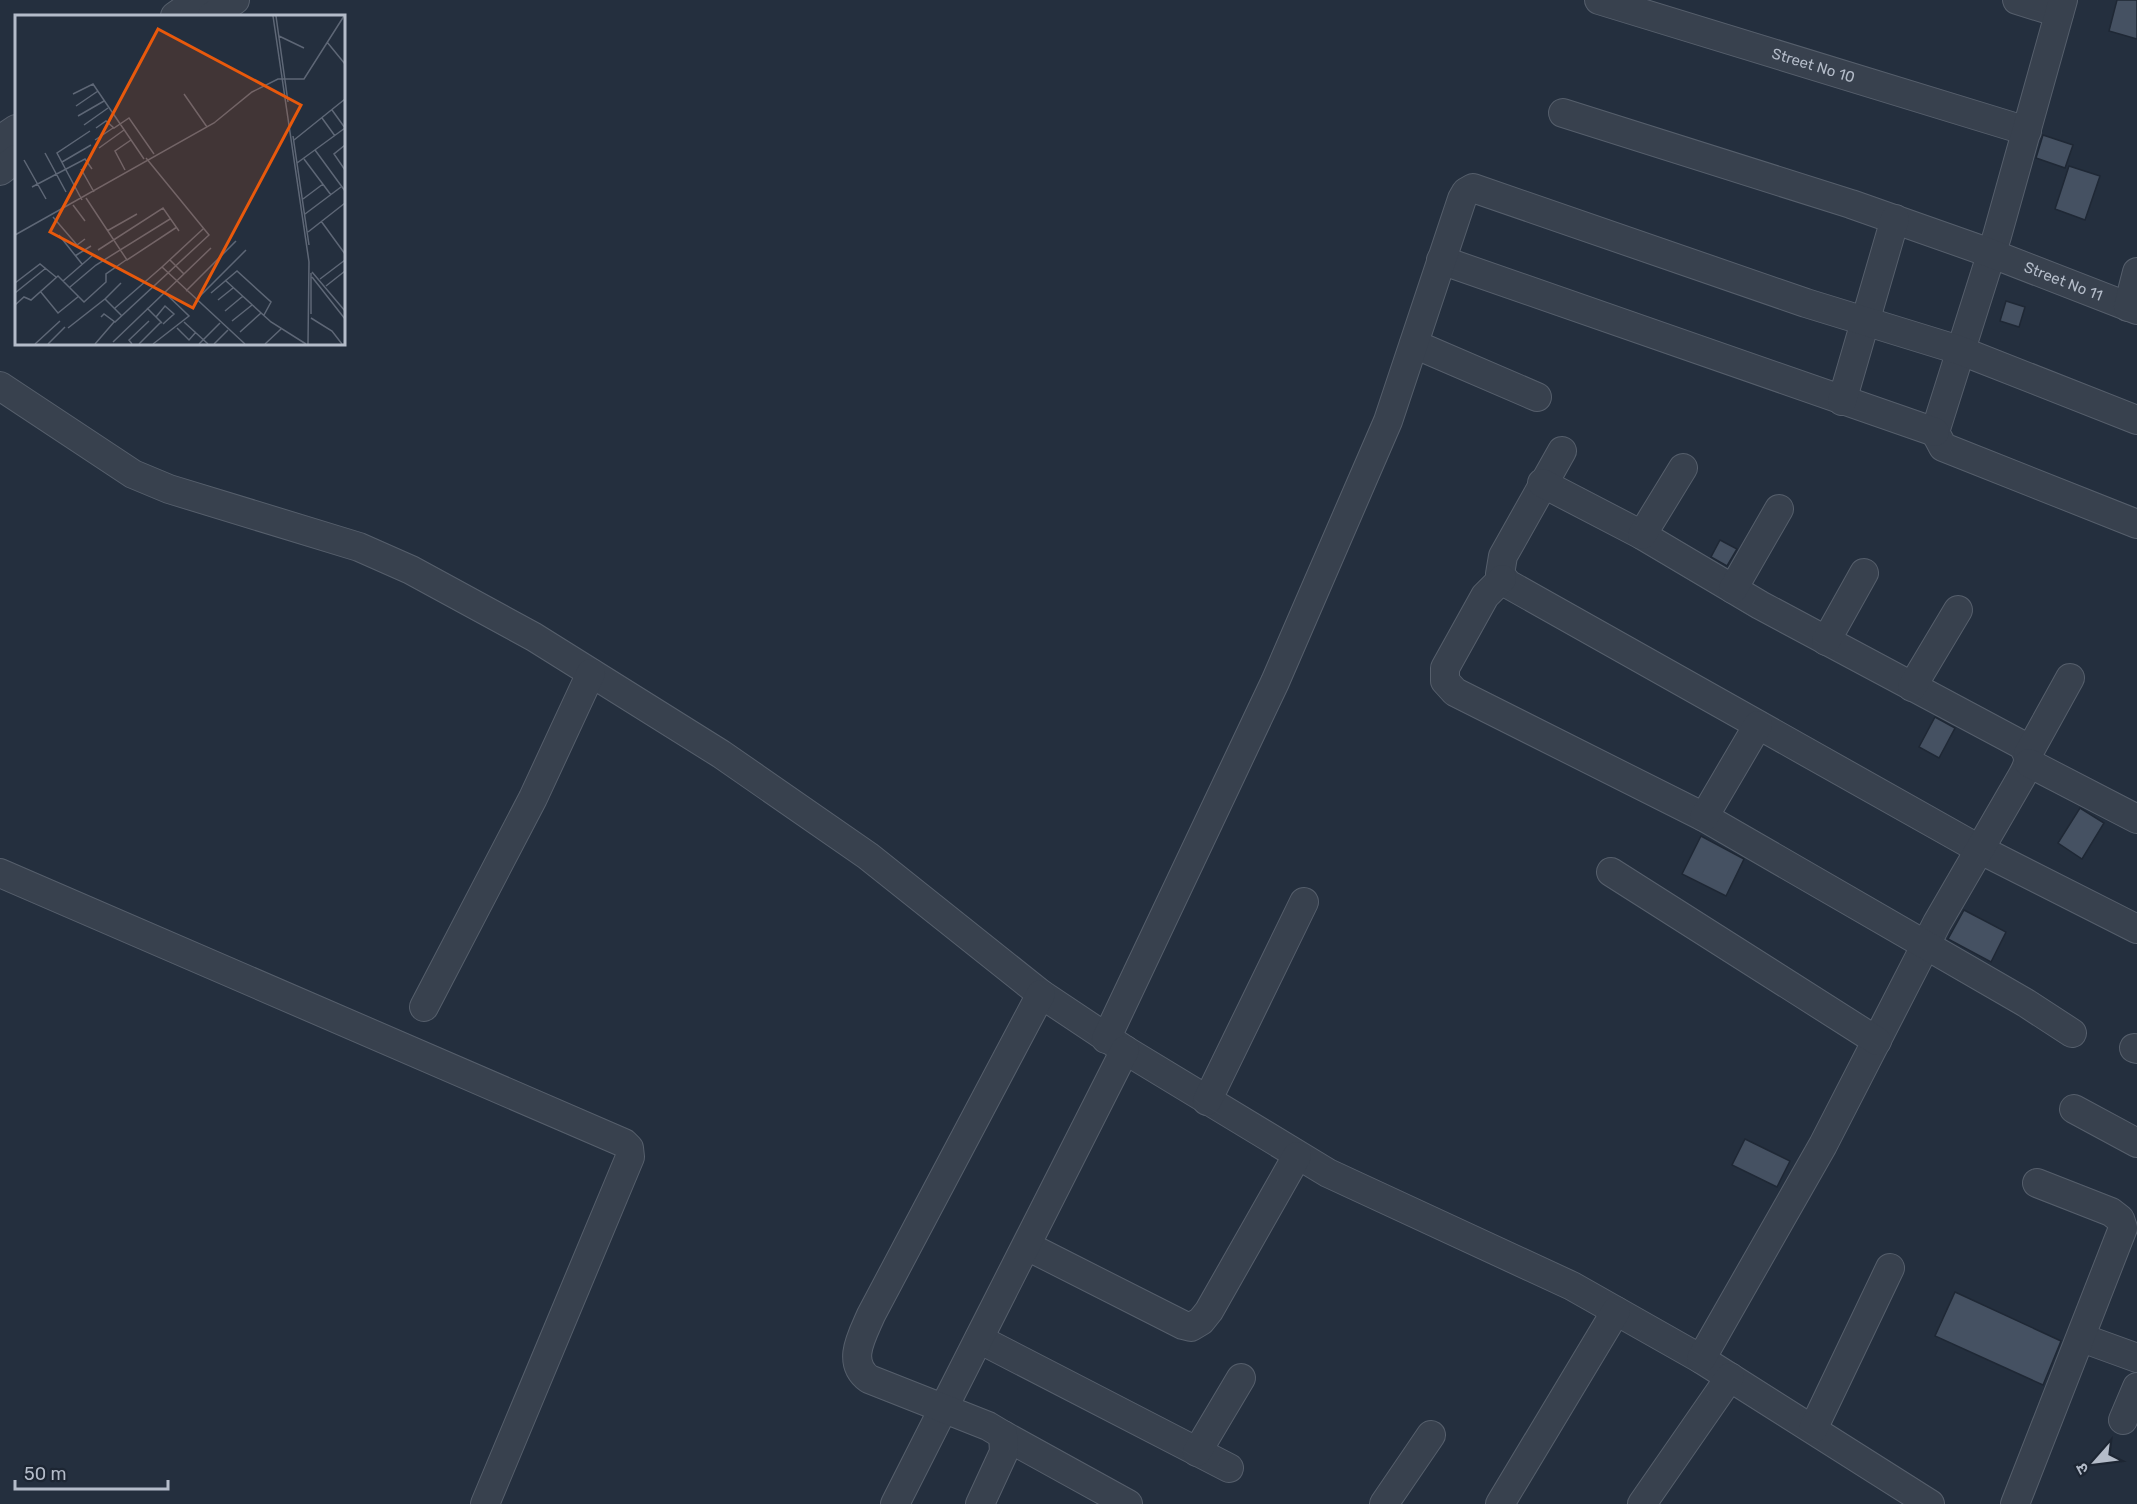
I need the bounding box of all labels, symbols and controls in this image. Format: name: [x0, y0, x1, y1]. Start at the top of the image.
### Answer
inset map: [15, 15, 345, 345]
street label: Street No 10: [1770, 44, 1857, 87]
street label: Street No 11: [2021, 258, 2105, 305]
north arrow: [2065, 1432, 2125, 1492]
scale bar: [15, 1453, 168, 1491]
text: उ: [2071, 1460, 2093, 1477]
text: 50 m: [24, 1463, 67, 1485]

